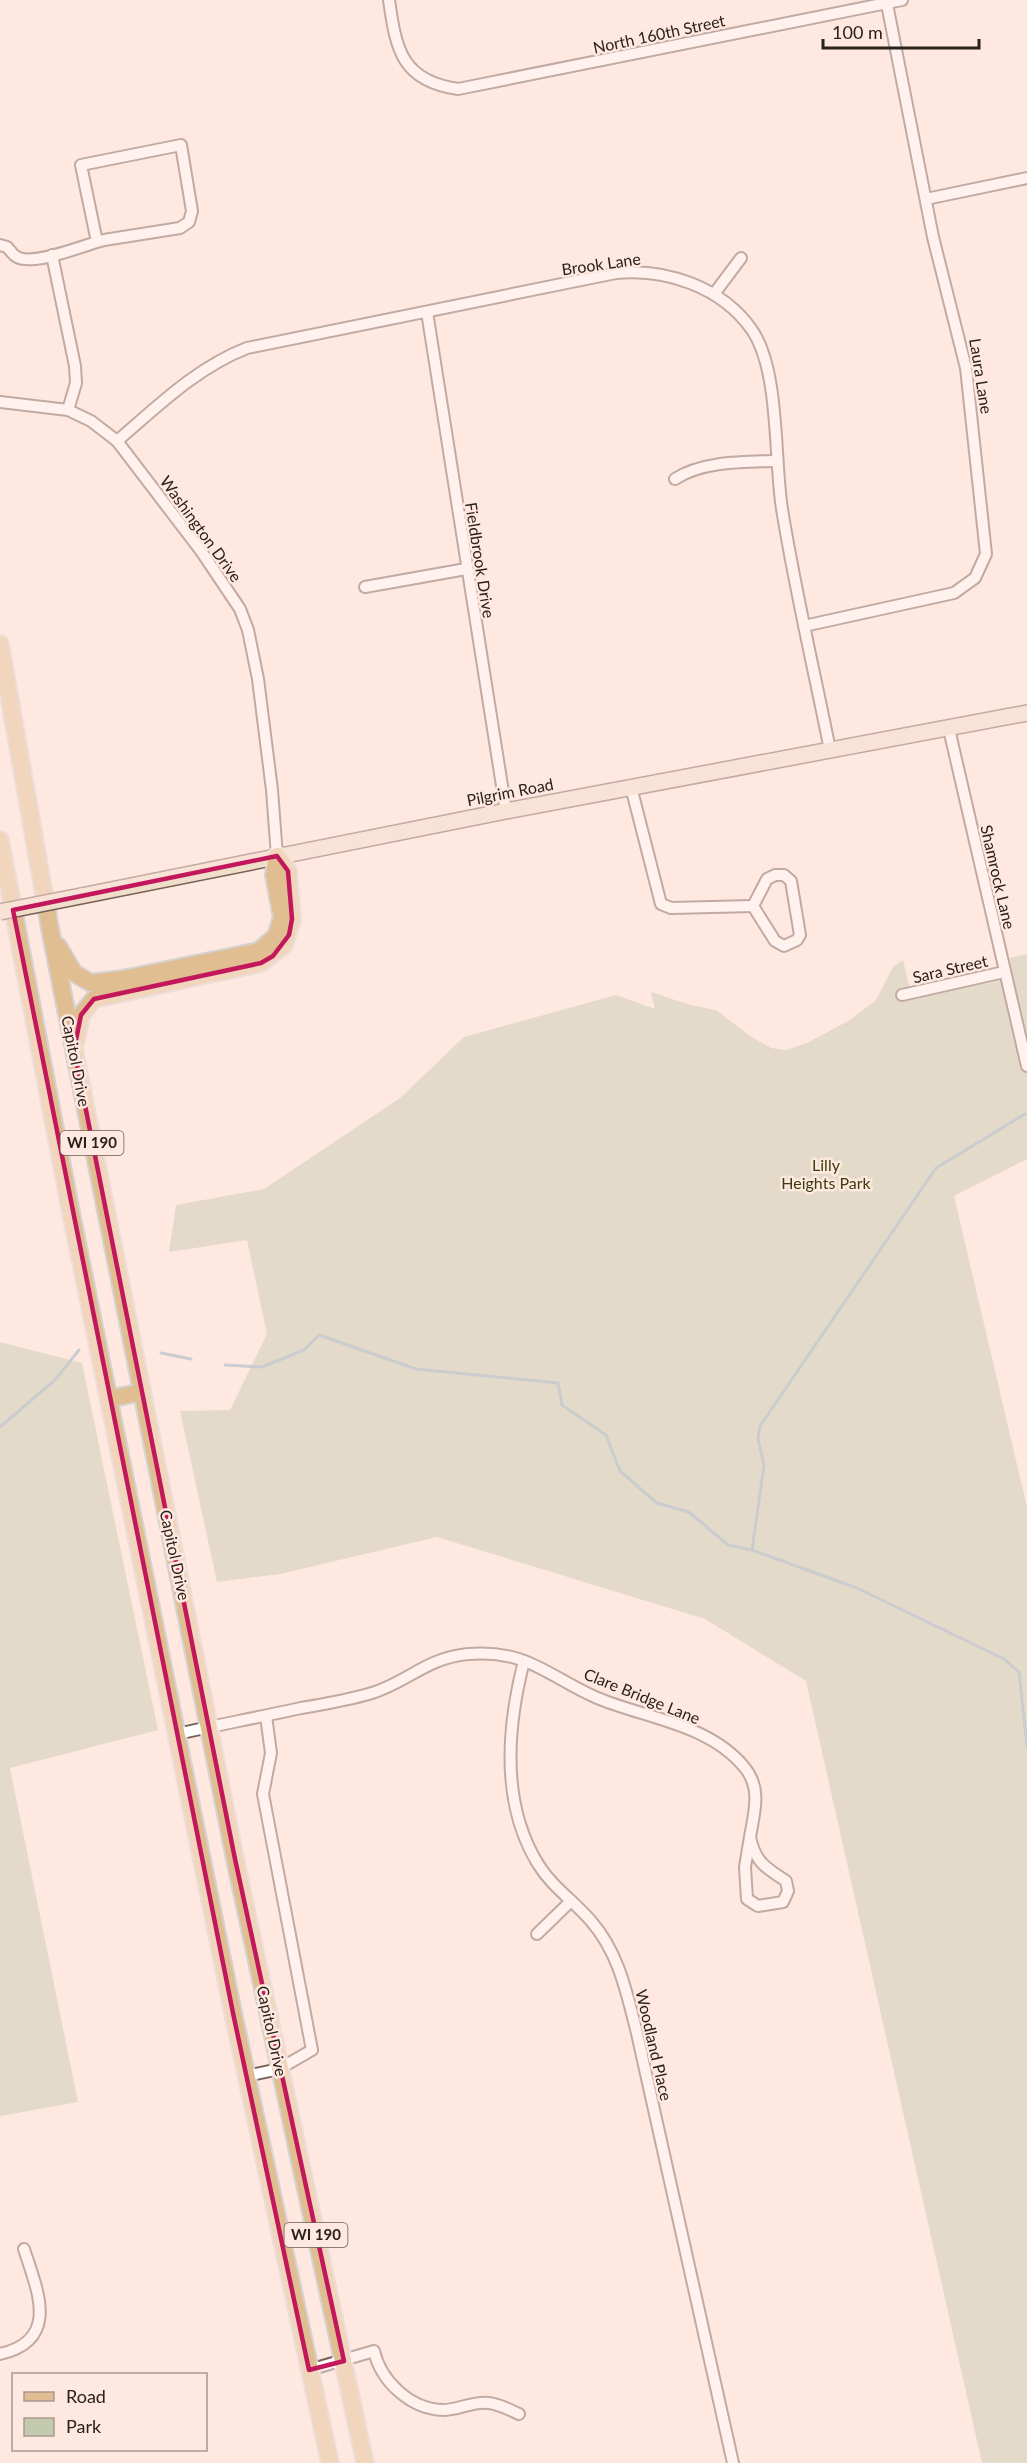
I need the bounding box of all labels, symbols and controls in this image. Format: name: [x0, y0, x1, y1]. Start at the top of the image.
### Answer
street label: North 160th Street: [591, 10, 727, 57]
scale bar: [823, 12, 979, 50]
text: 100 m: [832, 21, 883, 43]
street label: Brook Lane: [560, 249, 642, 278]
street label: Laura Lane: [966, 337, 997, 415]
street label: Washington Drive: [157, 472, 246, 585]
street label: Fieldbrook Drive: [462, 501, 499, 619]
street label: Pilgrim Road: [465, 774, 555, 809]
street label: Shamrock Lane: [977, 823, 1020, 931]
street label: Sara Street: [911, 951, 989, 986]
street label: Capitol Drive: [58, 1014, 95, 1108]
road number: WI 190: [60, 1131, 124, 1155]
park label: Lilly Heights Park: [781, 1155, 872, 1192]
street label: Capitol Drive: [157, 1508, 194, 1602]
street label: Clare Bridge Lane: [581, 1664, 703, 1727]
street label: Capitol Drive: [254, 1984, 291, 2078]
street label: Woodland Place: [632, 1987, 677, 2102]
road number: WI 190: [284, 2223, 348, 2247]
legend: [12, 2373, 207, 2451]
text: Road: [66, 2385, 106, 2407]
text: Park: [66, 2415, 102, 2437]

